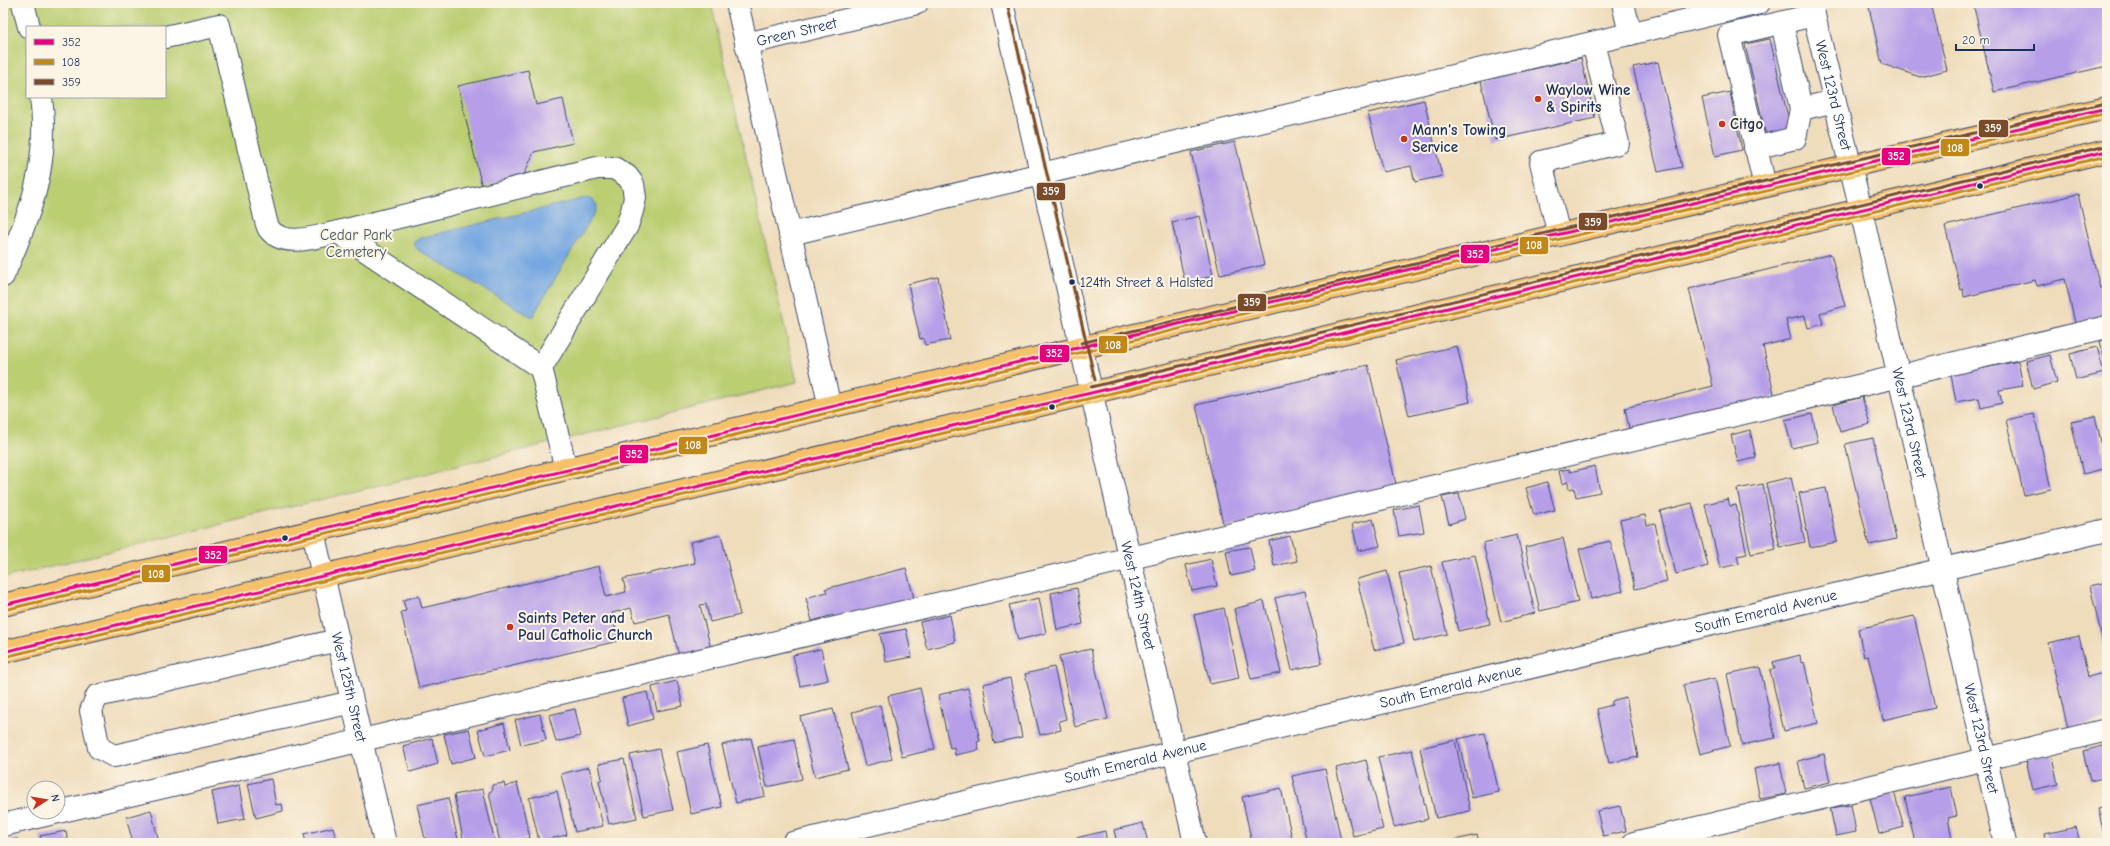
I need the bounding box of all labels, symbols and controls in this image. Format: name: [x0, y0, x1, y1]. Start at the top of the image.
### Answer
street label: Green Street: [754, 13, 839, 50]
legend: [26, 26, 166, 98]
scale bar: [1956, 26, 2034, 52]
text: 20 m: [1962, 33, 1990, 47]
text: 352: [62, 35, 81, 49]
street label: West 123rd Street: [1811, 39, 1855, 153]
text: 108: [62, 55, 80, 69]
text: 359: [62, 75, 81, 89]
place label: Waylow Wine & Spirits: [1546, 81, 1630, 116]
marker: Waylow Wine & Spirits: [1533, 94, 1543, 104]
place label: Citgo: [1730, 115, 1763, 133]
marker: Citgo: [1717, 119, 1727, 129]
line badge: 359: [1978, 119, 2009, 138]
place label: Mann's Towing Service: [1412, 121, 1507, 156]
text: 359: [1984, 122, 2002, 135]
marker: Mann's Towing Service: [1399, 134, 1409, 144]
line badge: 108: [1940, 138, 1970, 157]
text: 108: [1947, 142, 1963, 155]
line badge: 352: [1881, 147, 1911, 166]
text: 352: [1888, 150, 1905, 163]
unlabelled marker: [1975, 181, 1985, 191]
line badge: 359: [1036, 182, 1066, 201]
text: 359: [1042, 185, 1060, 198]
line badge: 359: [1578, 212, 1608, 231]
text: 359: [1584, 216, 1602, 229]
park label: Cedar Park Cemetery: [320, 226, 393, 261]
line badge: 108: [1519, 236, 1549, 255]
text: 108: [1526, 239, 1542, 252]
line badge: 352: [1460, 244, 1490, 264]
text: 352: [1467, 248, 1484, 261]
place label: 124th Street & Halsted: [1080, 274, 1213, 291]
marker: 124th Street & Halsted: [1067, 277, 1077, 287]
line badge: 359: [1237, 293, 1267, 312]
text: 359: [1243, 296, 1261, 309]
line badge: 108: [1098, 335, 1128, 354]
text: 108: [1105, 339, 1121, 352]
line badge: 352: [1039, 344, 1070, 363]
text: 352: [1046, 347, 1063, 360]
street label: West 123rd Street: [1888, 366, 1931, 480]
unlabelled marker: [1047, 402, 1057, 412]
line badge: 108: [678, 436, 708, 455]
text: 108: [685, 439, 701, 452]
line badge: 352: [619, 444, 649, 464]
text: 352: [626, 448, 643, 461]
unlabelled marker: [280, 533, 290, 543]
street label: West 124th Street: [1117, 539, 1160, 652]
line badge: 352: [198, 545, 228, 564]
text: 352: [205, 549, 222, 562]
line badge: 108: [141, 564, 171, 583]
text: 108: [148, 568, 164, 581]
street label: South Emerald Avenue: [1693, 586, 1839, 637]
place label: Saints Peter and Paul Catholic Church: [518, 609, 653, 644]
marker: Saints Peter and Paul Catholic Church: [505, 622, 515, 632]
street label: West 125th Street: [327, 630, 370, 744]
street label: South Emerald Avenue: [1378, 661, 1524, 712]
street label: West 123rd Street: [1960, 682, 2003, 796]
street label: South Emerald Avenue: [1063, 736, 1209, 787]
north arrow: [26, 780, 66, 820]
text: N: [48, 793, 62, 803]

